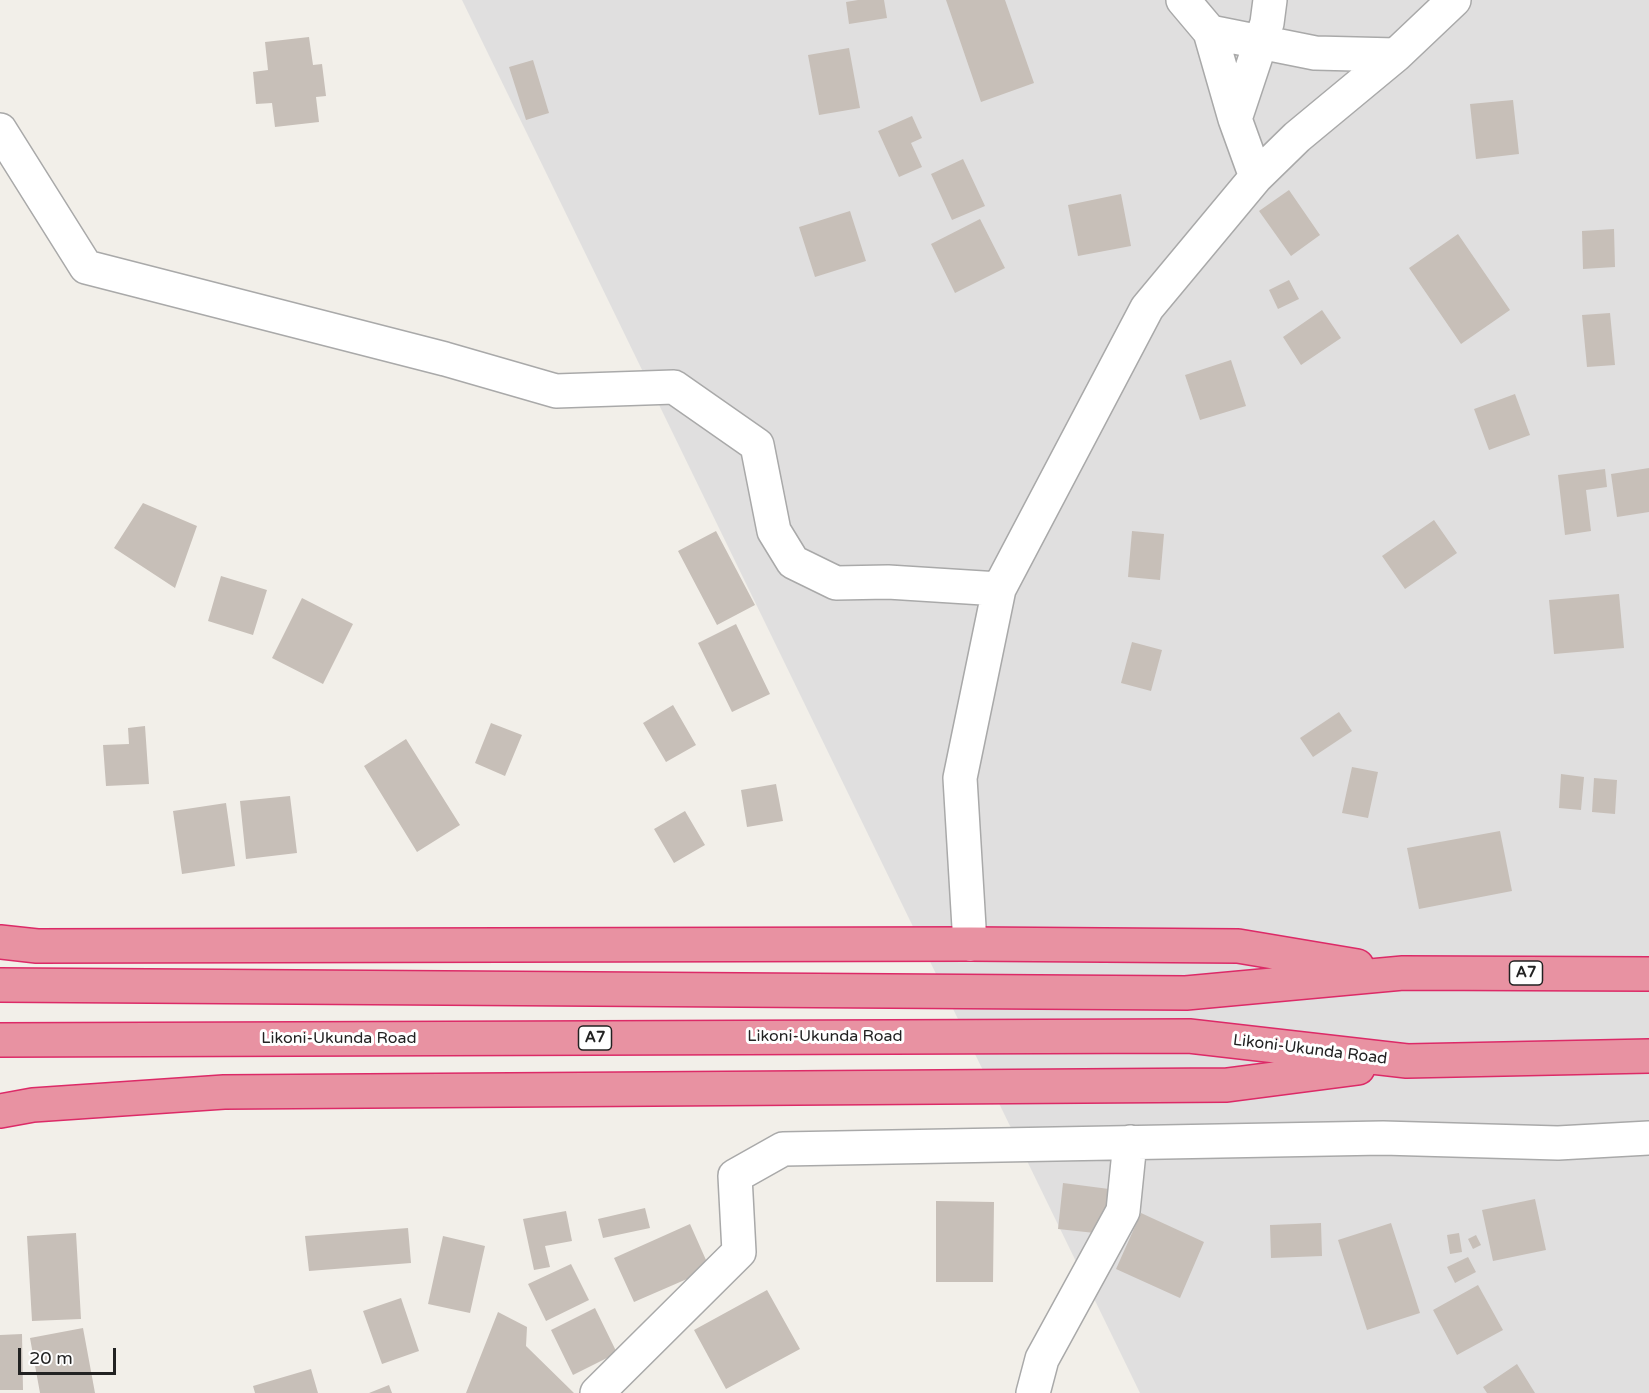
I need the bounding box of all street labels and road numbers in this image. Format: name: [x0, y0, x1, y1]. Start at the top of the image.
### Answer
road number: A7: [1510, 961, 1543, 985]
road number: A7: [578, 1026, 612, 1050]
street label: Likoni-Ukunda Road: [747, 1027, 903, 1047]
street label: Likoni-Ukunda Road: [261, 1029, 417, 1049]
street label: Likoni-Ukunda Road: [1232, 1031, 1388, 1069]

